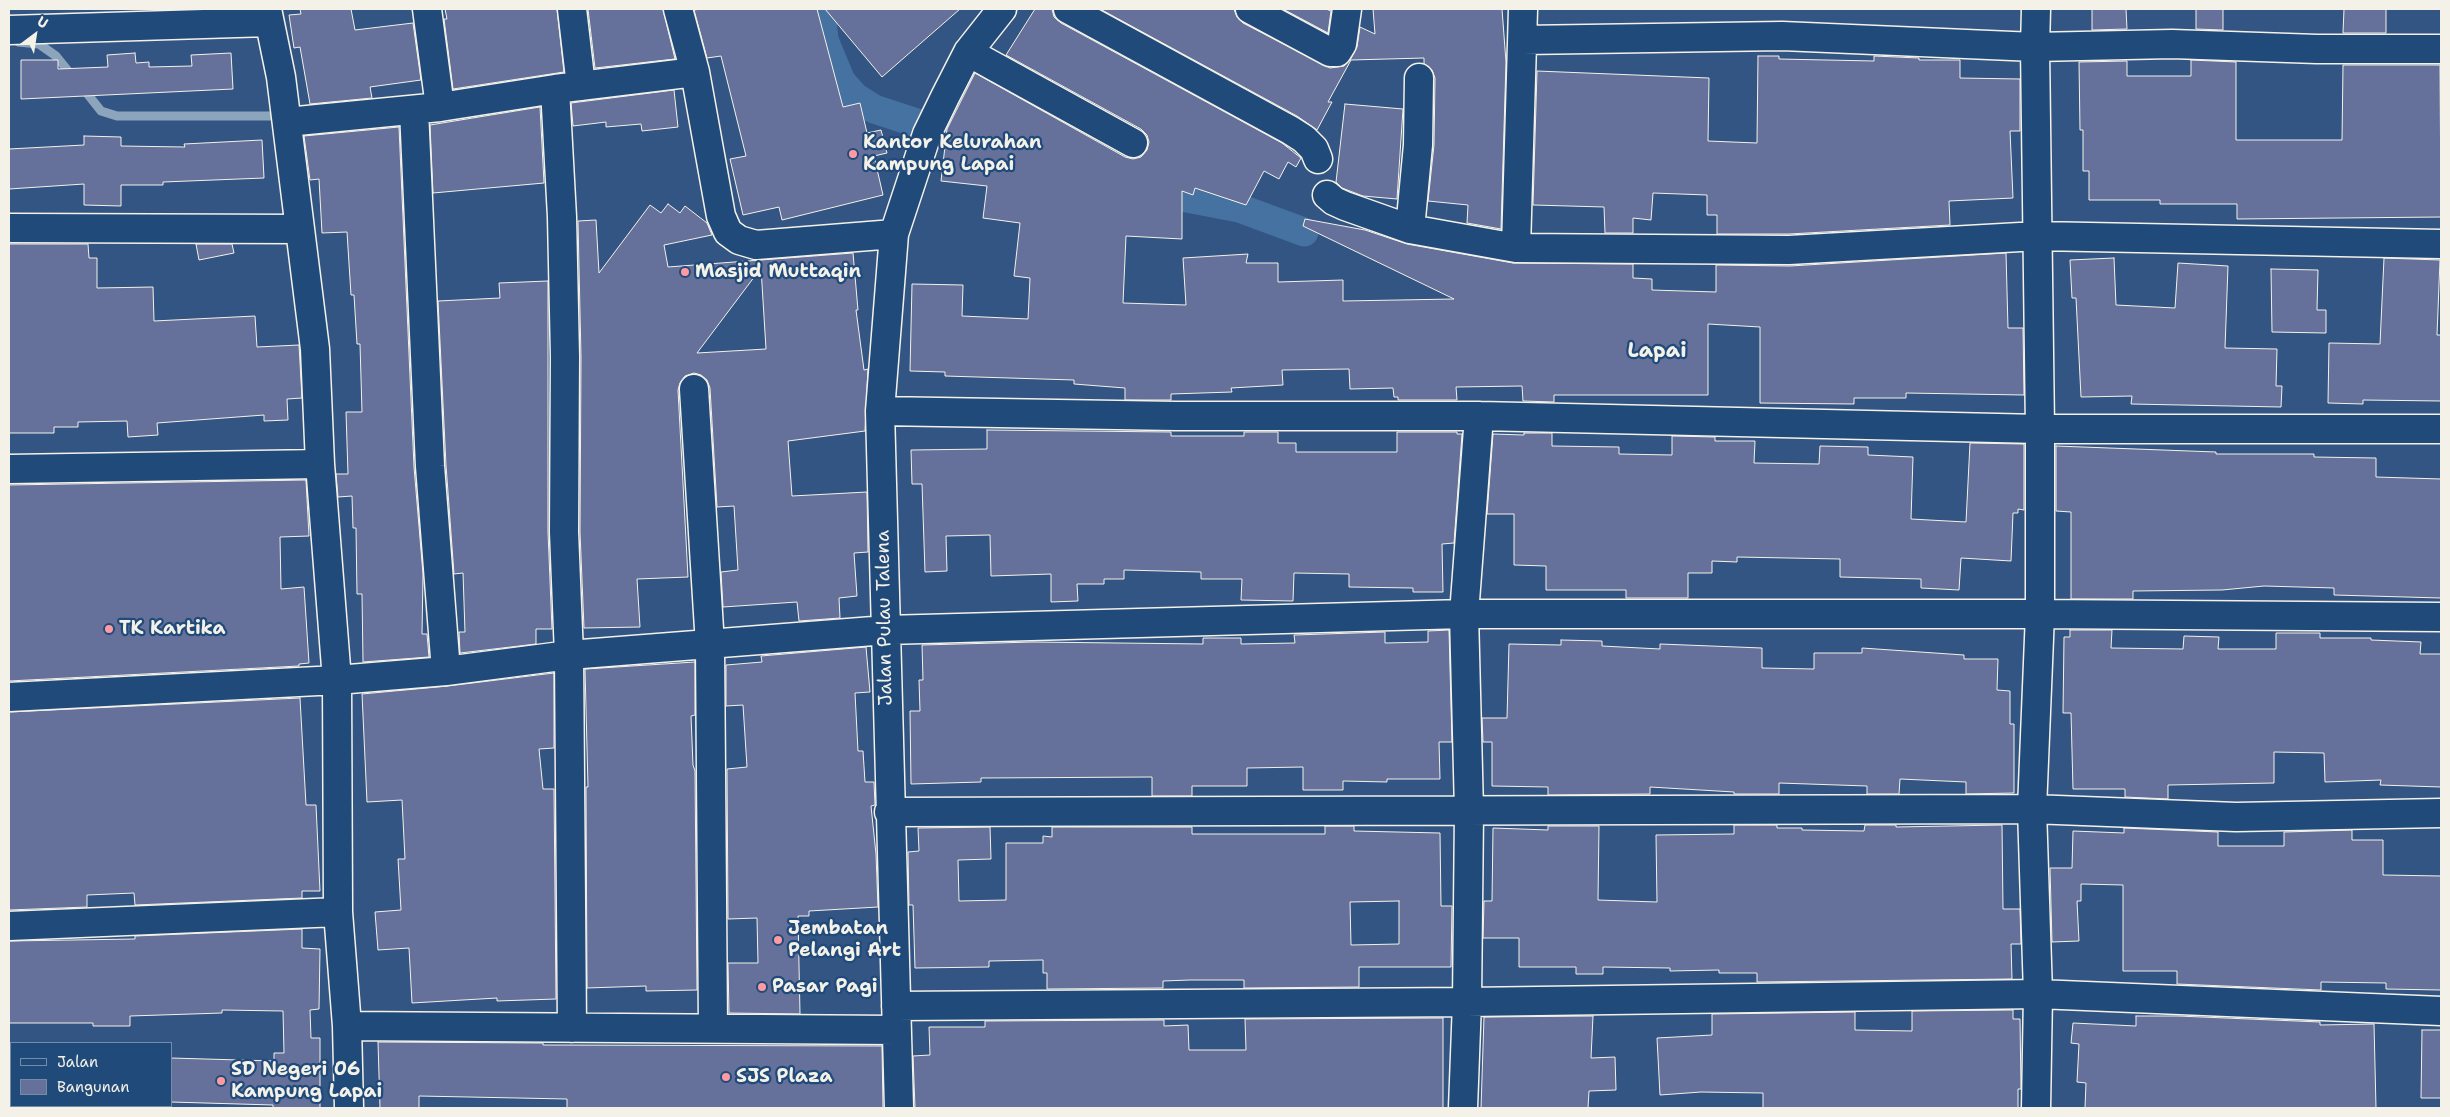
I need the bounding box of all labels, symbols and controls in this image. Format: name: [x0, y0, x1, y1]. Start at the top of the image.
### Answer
north arrow: [10, 10, 60, 60]
text: U: [34, 12, 51, 32]
place label: Kantor Kelurahan Kampung Lapai: [863, 132, 1042, 176]
marker: Kantor Kelurahan Kampung Lapai: [847, 148, 859, 160]
place label: Masjid Muttaqin: [695, 261, 861, 283]
marker: Masjid Muttaqin: [679, 266, 691, 278]
district label: Lapai: [1627, 339, 1687, 365]
street label: Jalan Pulau Talena: [872, 530, 898, 706]
place label: TK Kartika: [119, 618, 226, 640]
marker: TK Kartika: [103, 623, 115, 635]
place label: Jembatan Pelangi Art: [788, 918, 901, 962]
marker: Jembatan Pelangi Art: [772, 934, 784, 946]
place label: Pasar Pagi: [772, 976, 877, 998]
marker: Pasar Pagi: [756, 981, 768, 993]
legend: [10, 1042, 172, 1107]
text: Jalan: [57, 1052, 98, 1072]
place label: SD Negeri 06 Kampung Lapai: [231, 1059, 382, 1103]
place label: SJS Plaza: [736, 1066, 833, 1088]
marker: SJS Plaza: [720, 1071, 732, 1083]
marker: SD Negeri 06 Kampung Lapai: [215, 1075, 227, 1087]
text: Bangunan: [57, 1077, 129, 1097]

